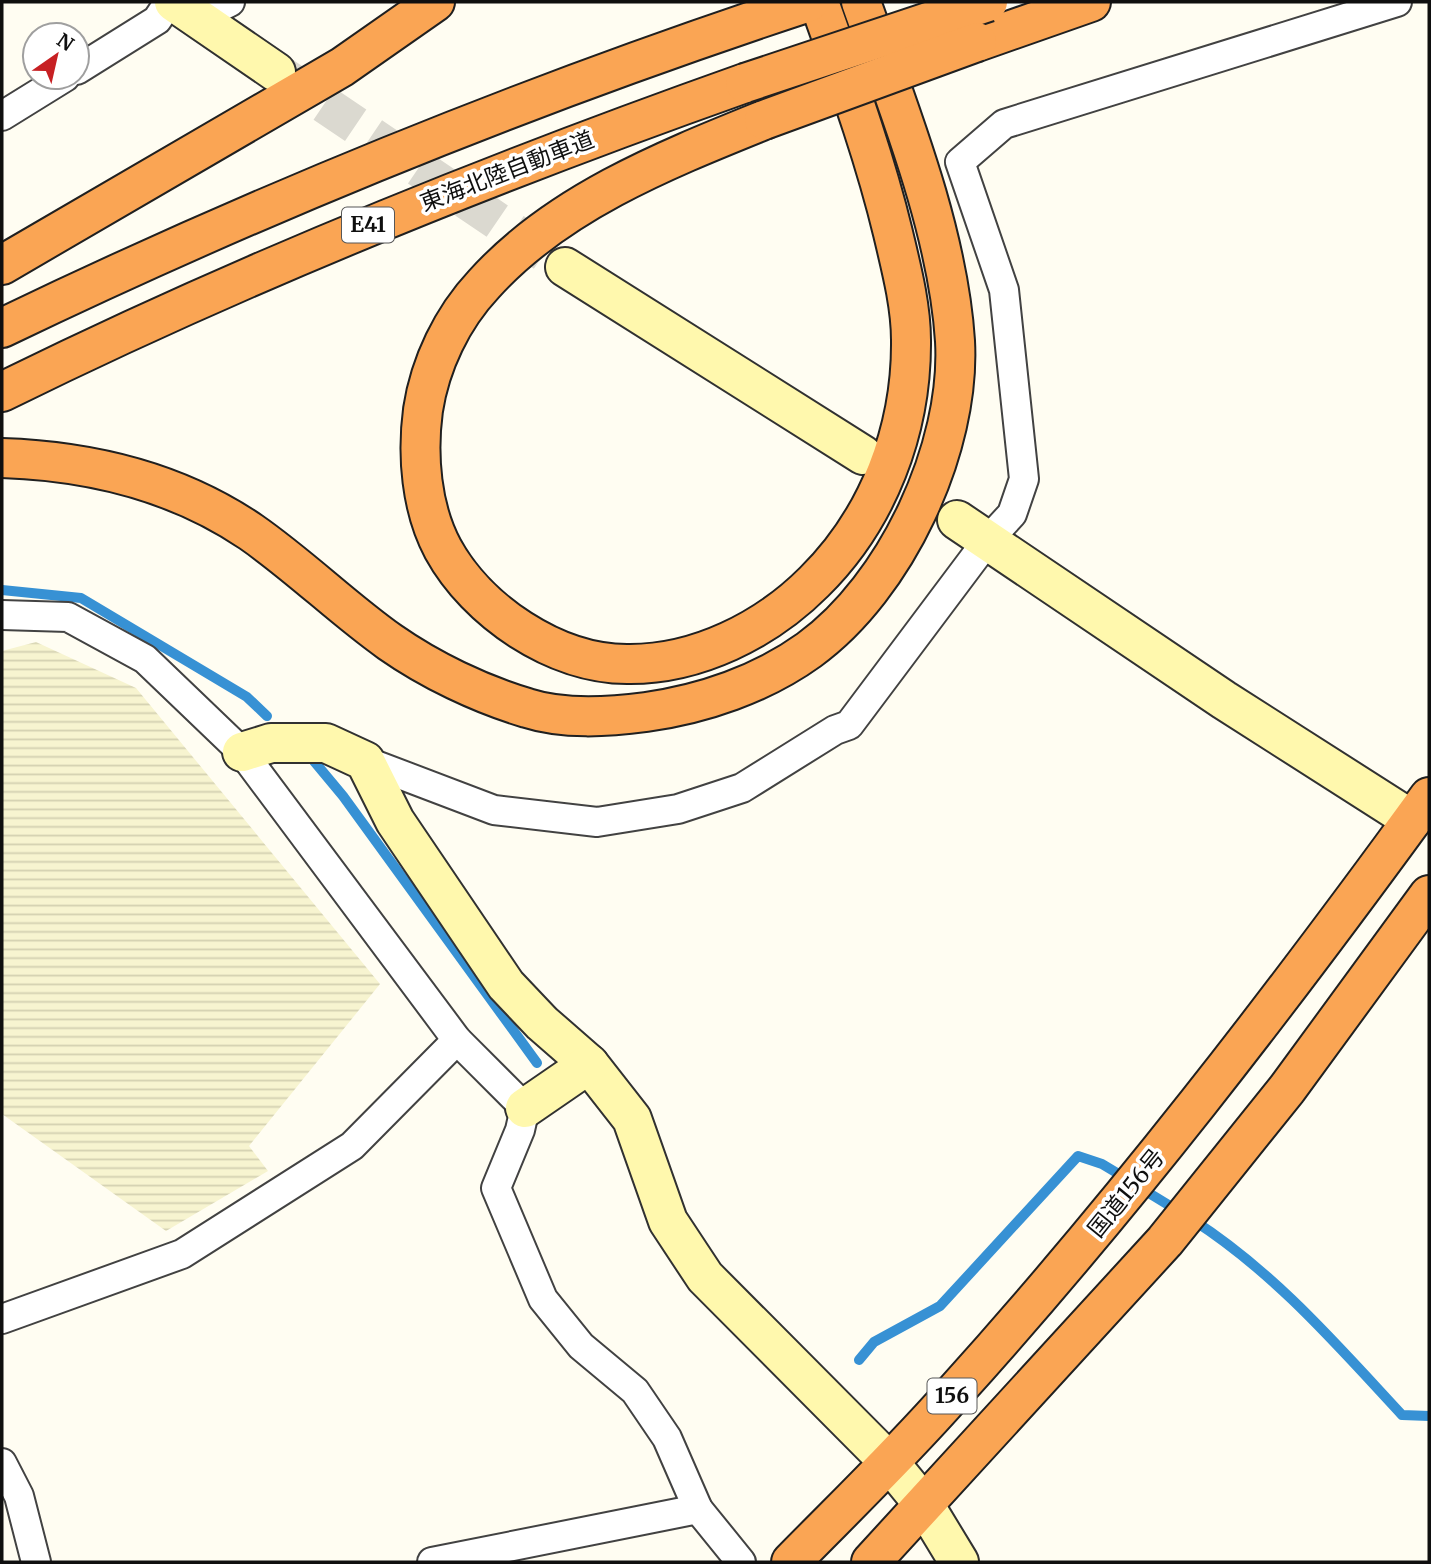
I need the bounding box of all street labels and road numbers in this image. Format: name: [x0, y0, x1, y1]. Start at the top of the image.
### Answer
street label: 東海北陸自動車道: [416, 124, 598, 217]
road number: E41: [342, 208, 394, 243]
street label: 国道156号: [1081, 1143, 1170, 1243]
road number: 156: [928, 1378, 976, 1414]

